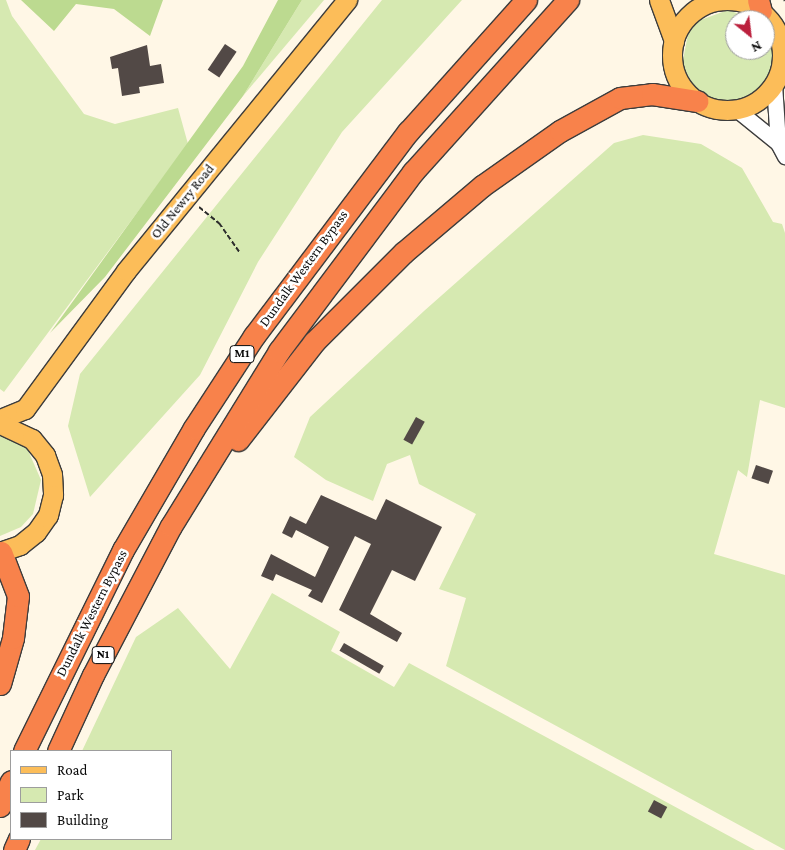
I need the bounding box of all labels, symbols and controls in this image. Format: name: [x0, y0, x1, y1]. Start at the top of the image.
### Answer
north arrow: [725, 10, 775, 60]
text: N: [749, 38, 765, 57]
street label: Old Newry Road: [147, 160, 217, 242]
street label: Dundalk Western Bypass: [255, 207, 351, 329]
road number: M1: [230, 344, 254, 364]
street label: Dundalk Western Bypass: [52, 547, 130, 679]
road number: N1: [90, 646, 116, 664]
legend: [10, 750, 172, 840]
text: Road: [57, 762, 87, 778]
text: Park: [57, 787, 84, 803]
text: Building: [57, 812, 108, 828]

